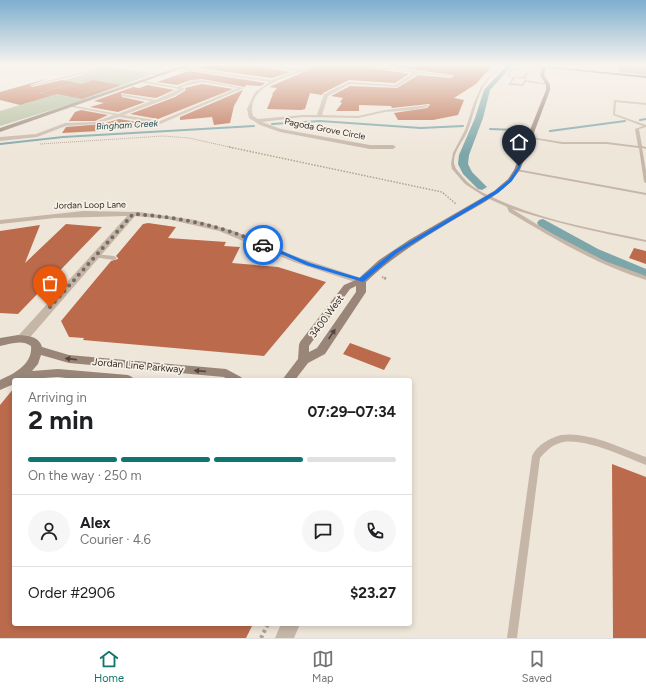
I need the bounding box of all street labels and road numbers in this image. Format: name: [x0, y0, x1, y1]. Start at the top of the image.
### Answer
street label: Pagoda Grove Circle: [284, 115, 367, 142]
street label: Jordan Loop Lane: [54, 198, 126, 211]
street label: 3400 West: [306, 292, 346, 340]
street label: Jordan Line Parkway: [92, 355, 185, 376]

